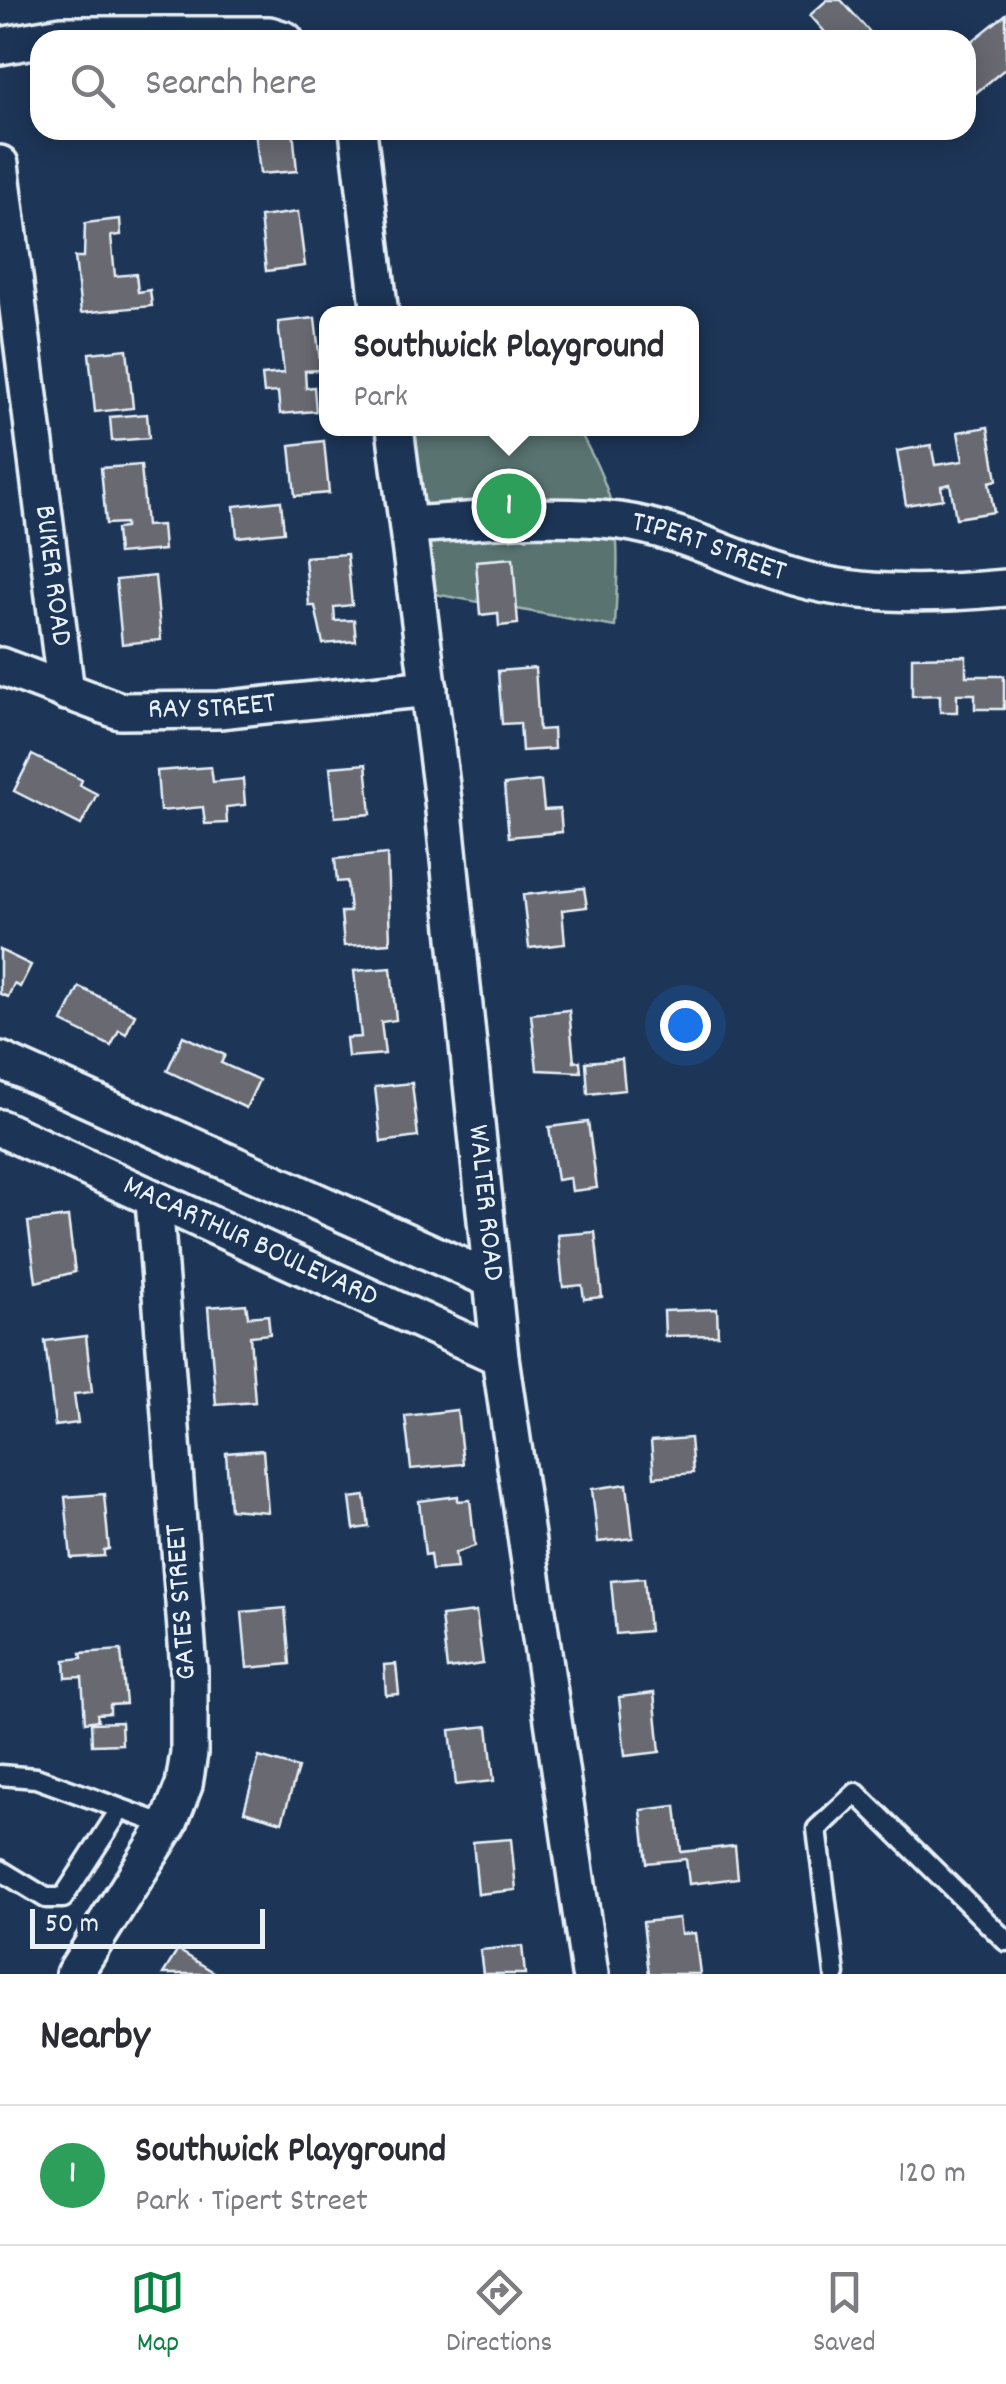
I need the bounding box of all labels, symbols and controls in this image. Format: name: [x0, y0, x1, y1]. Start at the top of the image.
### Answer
search box: [30, 30, 976, 140]
icon: search: [65, 58, 120, 113]
text: Search here: [145, 58, 317, 113]
popup: [319, 306, 699, 436]
text: Southwick Playground: [353, 321, 665, 376]
text: Park: [353, 376, 408, 422]
pin: 1: [476, 468, 542, 544]
street label: TIPERT STREET: [627, 502, 791, 595]
street label: BUKER ROAD: [21, 503, 82, 649]
street label: RAY STREET: [148, 683, 278, 732]
your location: [660, 1000, 711, 1051]
street label: WALTER ROAD: [455, 1123, 514, 1283]
street label: MACARTHUR BOULEVARD: [116, 1166, 384, 1320]
street label: GATES STREET: [156, 1523, 210, 1681]
scale bar: [30, 1904, 265, 1948]
text: 50 m: [45, 1906, 99, 1946]
text: Nearby: [40, 2009, 150, 2069]
text: Southwick Playground: [135, 2125, 446, 2180]
text: 1: [69, 2152, 76, 2198]
text: 120 m: [898, 2152, 966, 2198]
text: Park · Tipert Street: [135, 2180, 368, 2226]
tab: Map: [130, 2265, 185, 2365]
tab: Directions: [446, 2265, 552, 2365]
tab: Saved: [813, 2265, 876, 2365]

